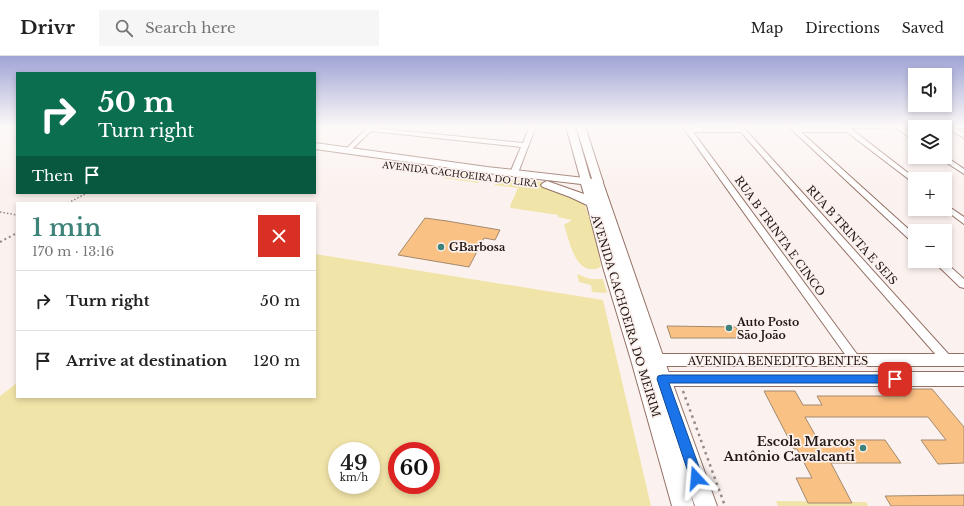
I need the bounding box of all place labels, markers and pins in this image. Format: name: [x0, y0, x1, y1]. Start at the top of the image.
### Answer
place label: GBarbosa: [449, 240, 506, 254]
marker: GBarbosa: [436, 242, 446, 252]
place label: Auto Posto São João: [736, 315, 799, 342]
marker: Auto Posto São João: [724, 323, 734, 333]
pin: [878, 362, 912, 396]
place label: Escola Marcos Antônio Cavalcanti: [723, 433, 855, 465]
marker: Escola Marcos Antônio Cavalcanti: [858, 443, 868, 453]

